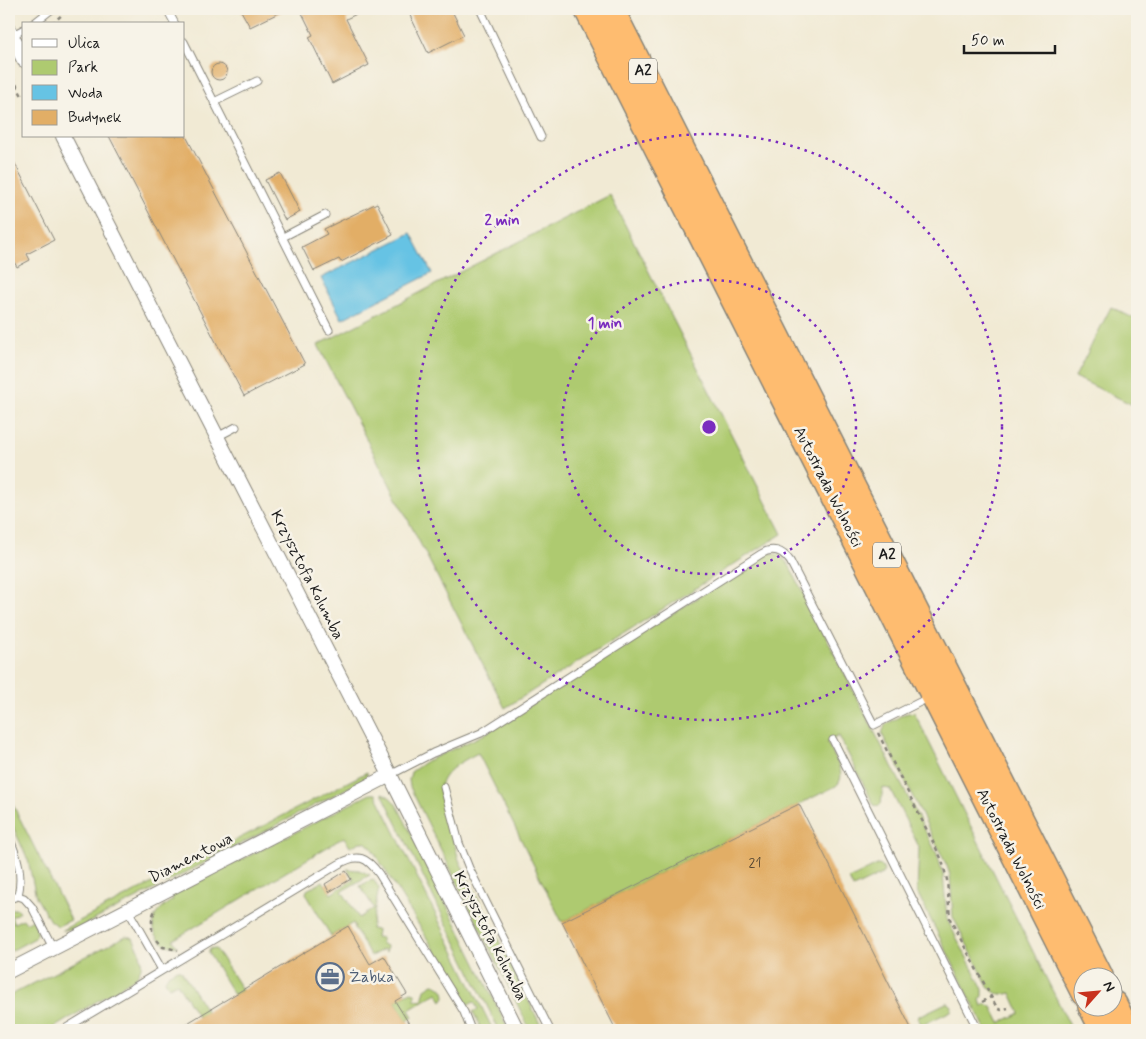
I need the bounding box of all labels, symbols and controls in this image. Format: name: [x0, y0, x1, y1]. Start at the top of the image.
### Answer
legend: [22, 22, 185, 138]
scale bar: [964, 22, 1055, 54]
text: 50 m: [971, 31, 1005, 51]
text: Ulica: [68, 34, 101, 54]
text: Park: [68, 58, 98, 78]
road number: A2: [629, 58, 657, 84]
text: Woda: [68, 84, 103, 104]
text: Budynek: [68, 108, 122, 128]
text: 2 min: [484, 211, 520, 231]
text: 1 min: [588, 314, 622, 334]
centre of rings: [700, 418, 718, 436]
street label: Autostrada Wolności: [788, 423, 868, 551]
street label: Krzysztofa Kolumba: [265, 507, 349, 643]
road number: A2: [873, 542, 901, 568]
street label: Autostrada Wolności: [971, 785, 1051, 913]
street label: Diamentowa: [146, 828, 237, 888]
house number: 21: [749, 854, 761, 872]
street label: Krzysztofa Kolumba: [448, 868, 532, 1004]
office icon: Żabka: [315, 962, 345, 992]
north arrow: [1074, 966, 1124, 1016]
place label: Żabka: [349, 967, 394, 988]
text: N: [1099, 978, 1119, 995]

